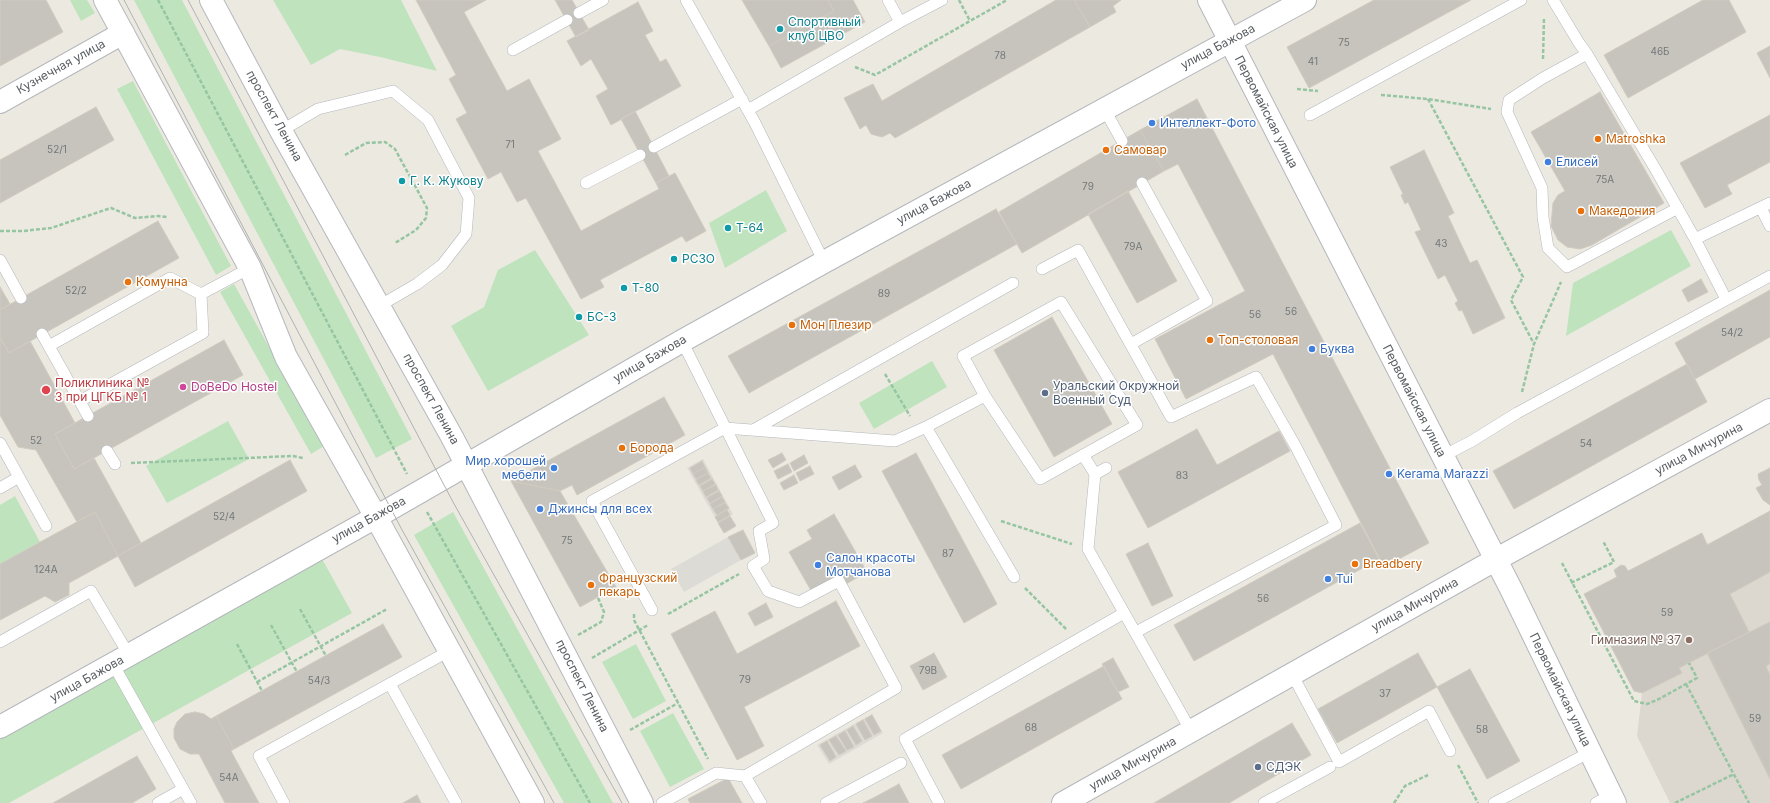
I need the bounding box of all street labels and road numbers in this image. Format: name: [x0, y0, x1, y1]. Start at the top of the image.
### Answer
street label: улица Бажова: [1178, 21, 1258, 73]
street label: Кузнечная улица: [14, 37, 108, 97]
street label: Первомайская улица: [1231, 53, 1301, 171]
street label: проспект Ленина: [243, 68, 305, 164]
street label: улица Бажова: [894, 176, 974, 228]
street label: улица Бажова: [611, 332, 689, 386]
street label: Первомайская улица: [1379, 342, 1449, 460]
street label: проспект Ленина: [400, 351, 462, 447]
street label: улица Мичурина: [1653, 420, 1745, 478]
street label: улица Бажова: [330, 494, 408, 546]
street label: улица Мичурина: [1369, 575, 1461, 635]
street label: Первомайская улица: [1526, 631, 1594, 749]
street label: проспект Ленина: [552, 637, 612, 735]
street label: улица Бажова: [48, 653, 126, 705]
street label: улица Мичурина: [1087, 734, 1179, 794]

